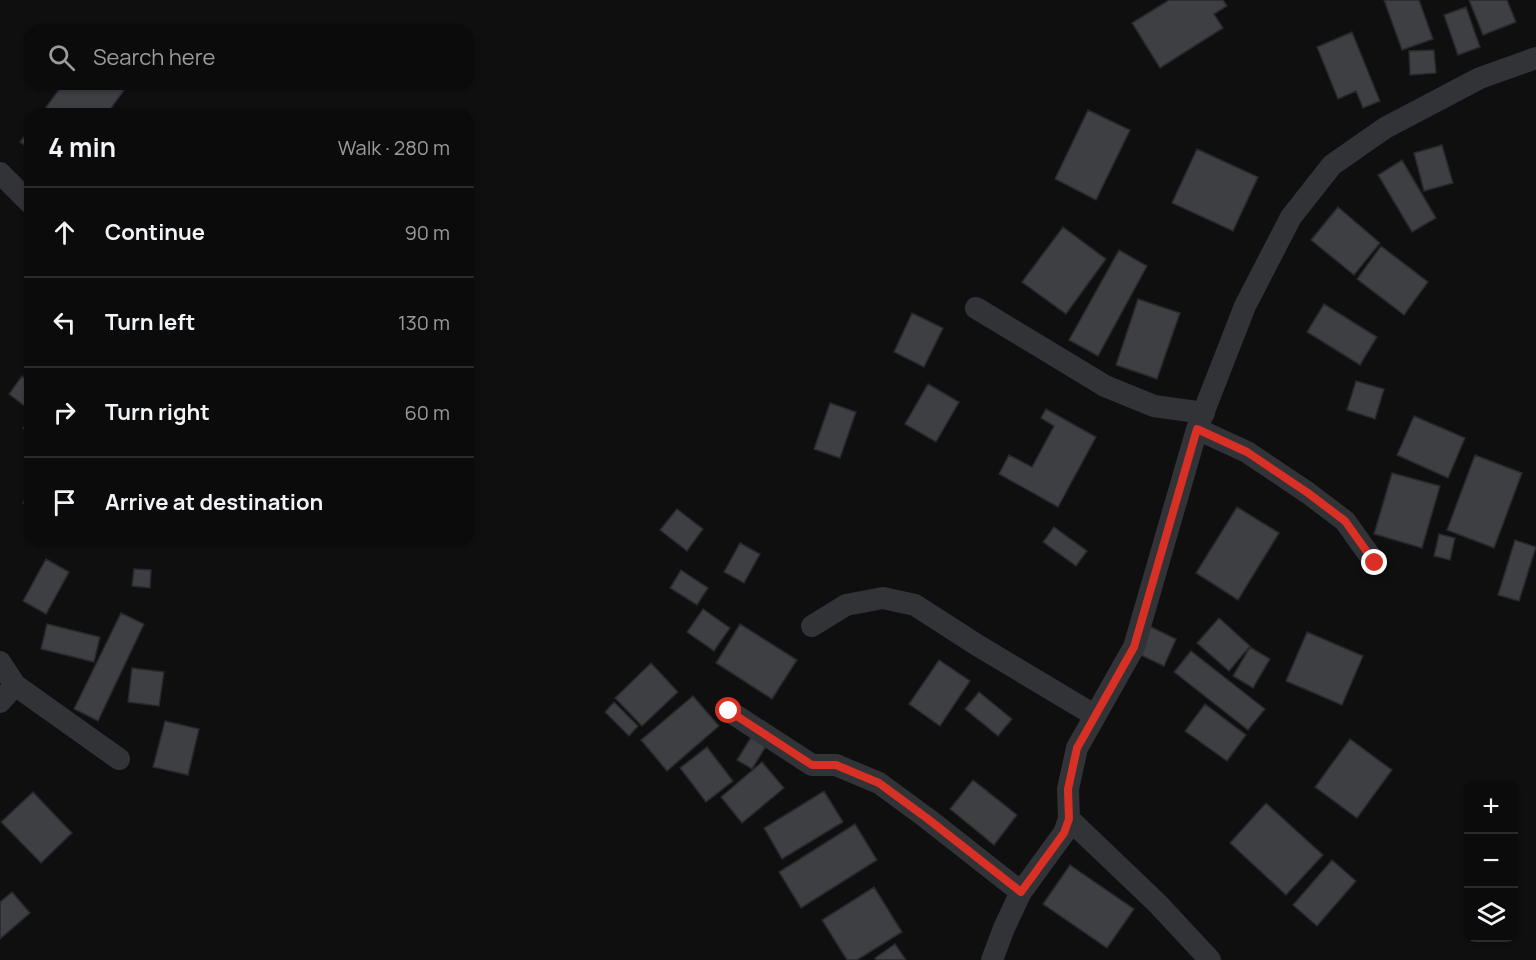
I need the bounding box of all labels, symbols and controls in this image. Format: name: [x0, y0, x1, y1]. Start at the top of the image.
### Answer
search box: [24, 24, 474, 90]
icon: search: [45, 41, 78, 74]
text: Search here: [93, 42, 215, 72]
text: 4 min: [48, 129, 116, 165]
text: Walk · 280 m: [338, 134, 450, 161]
icon: ahead: [48, 216, 81, 249]
text: Continue: [105, 217, 205, 247]
text: 90 m: [404, 219, 450, 246]
icon: left: [48, 306, 81, 339]
text: Turn left: [105, 307, 195, 337]
text: 130 m: [398, 309, 450, 336]
icon: right: [48, 396, 81, 429]
text: Turn right: [105, 397, 210, 427]
text: 60 m: [404, 399, 450, 426]
icon: arrive: [48, 486, 81, 519]
text: Arrive at destination: [105, 487, 323, 517]
route end: [1361, 549, 1387, 575]
route start: [715, 697, 741, 723]
map controls: [1464, 780, 1518, 942]
button: +: [1464, 780, 1518, 834]
button: −: [1464, 834, 1518, 888]
button: layers: [1464, 888, 1518, 942]

